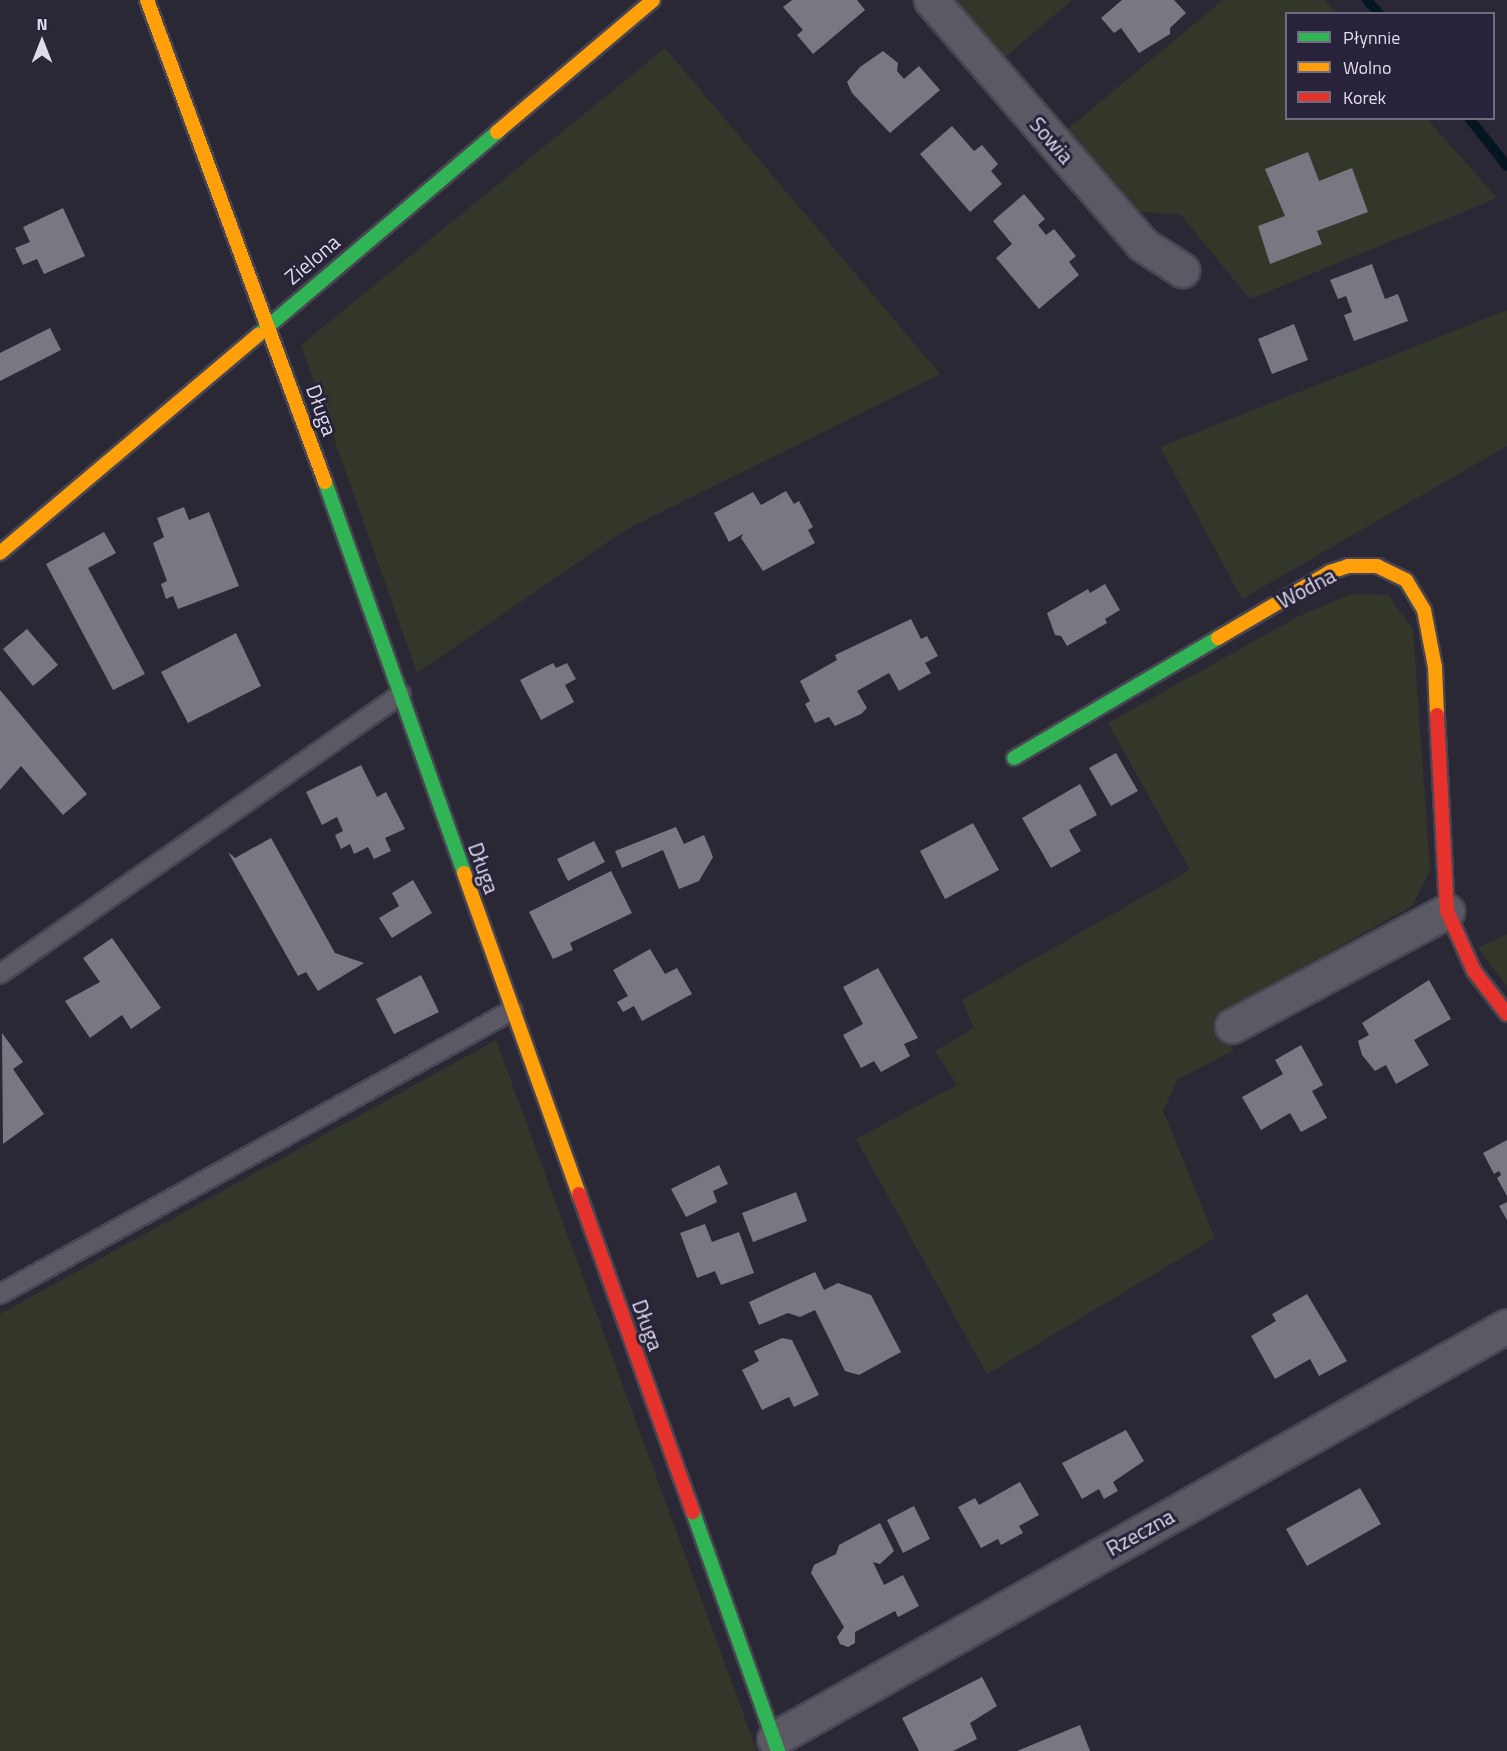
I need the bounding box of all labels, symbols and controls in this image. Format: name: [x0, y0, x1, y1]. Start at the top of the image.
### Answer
north arrow: [12, 12, 72, 72]
text: N: [36, 12, 48, 36]
legend: [1285, 12, 1495, 120]
text: Płynnie: [1343, 24, 1400, 51]
text: Wolno: [1343, 54, 1391, 81]
text: Korek: [1343, 84, 1386, 111]
street label: Sowia: [1025, 112, 1079, 168]
street label: Zielona: [279, 229, 345, 289]
street label: Długa: [301, 381, 343, 439]
street label: Wodna: [1273, 562, 1339, 614]
street label: Długa: [463, 839, 505, 897]
street label: Długa: [627, 1296, 669, 1354]
street label: Rzeczna: [1102, 1503, 1178, 1561]

